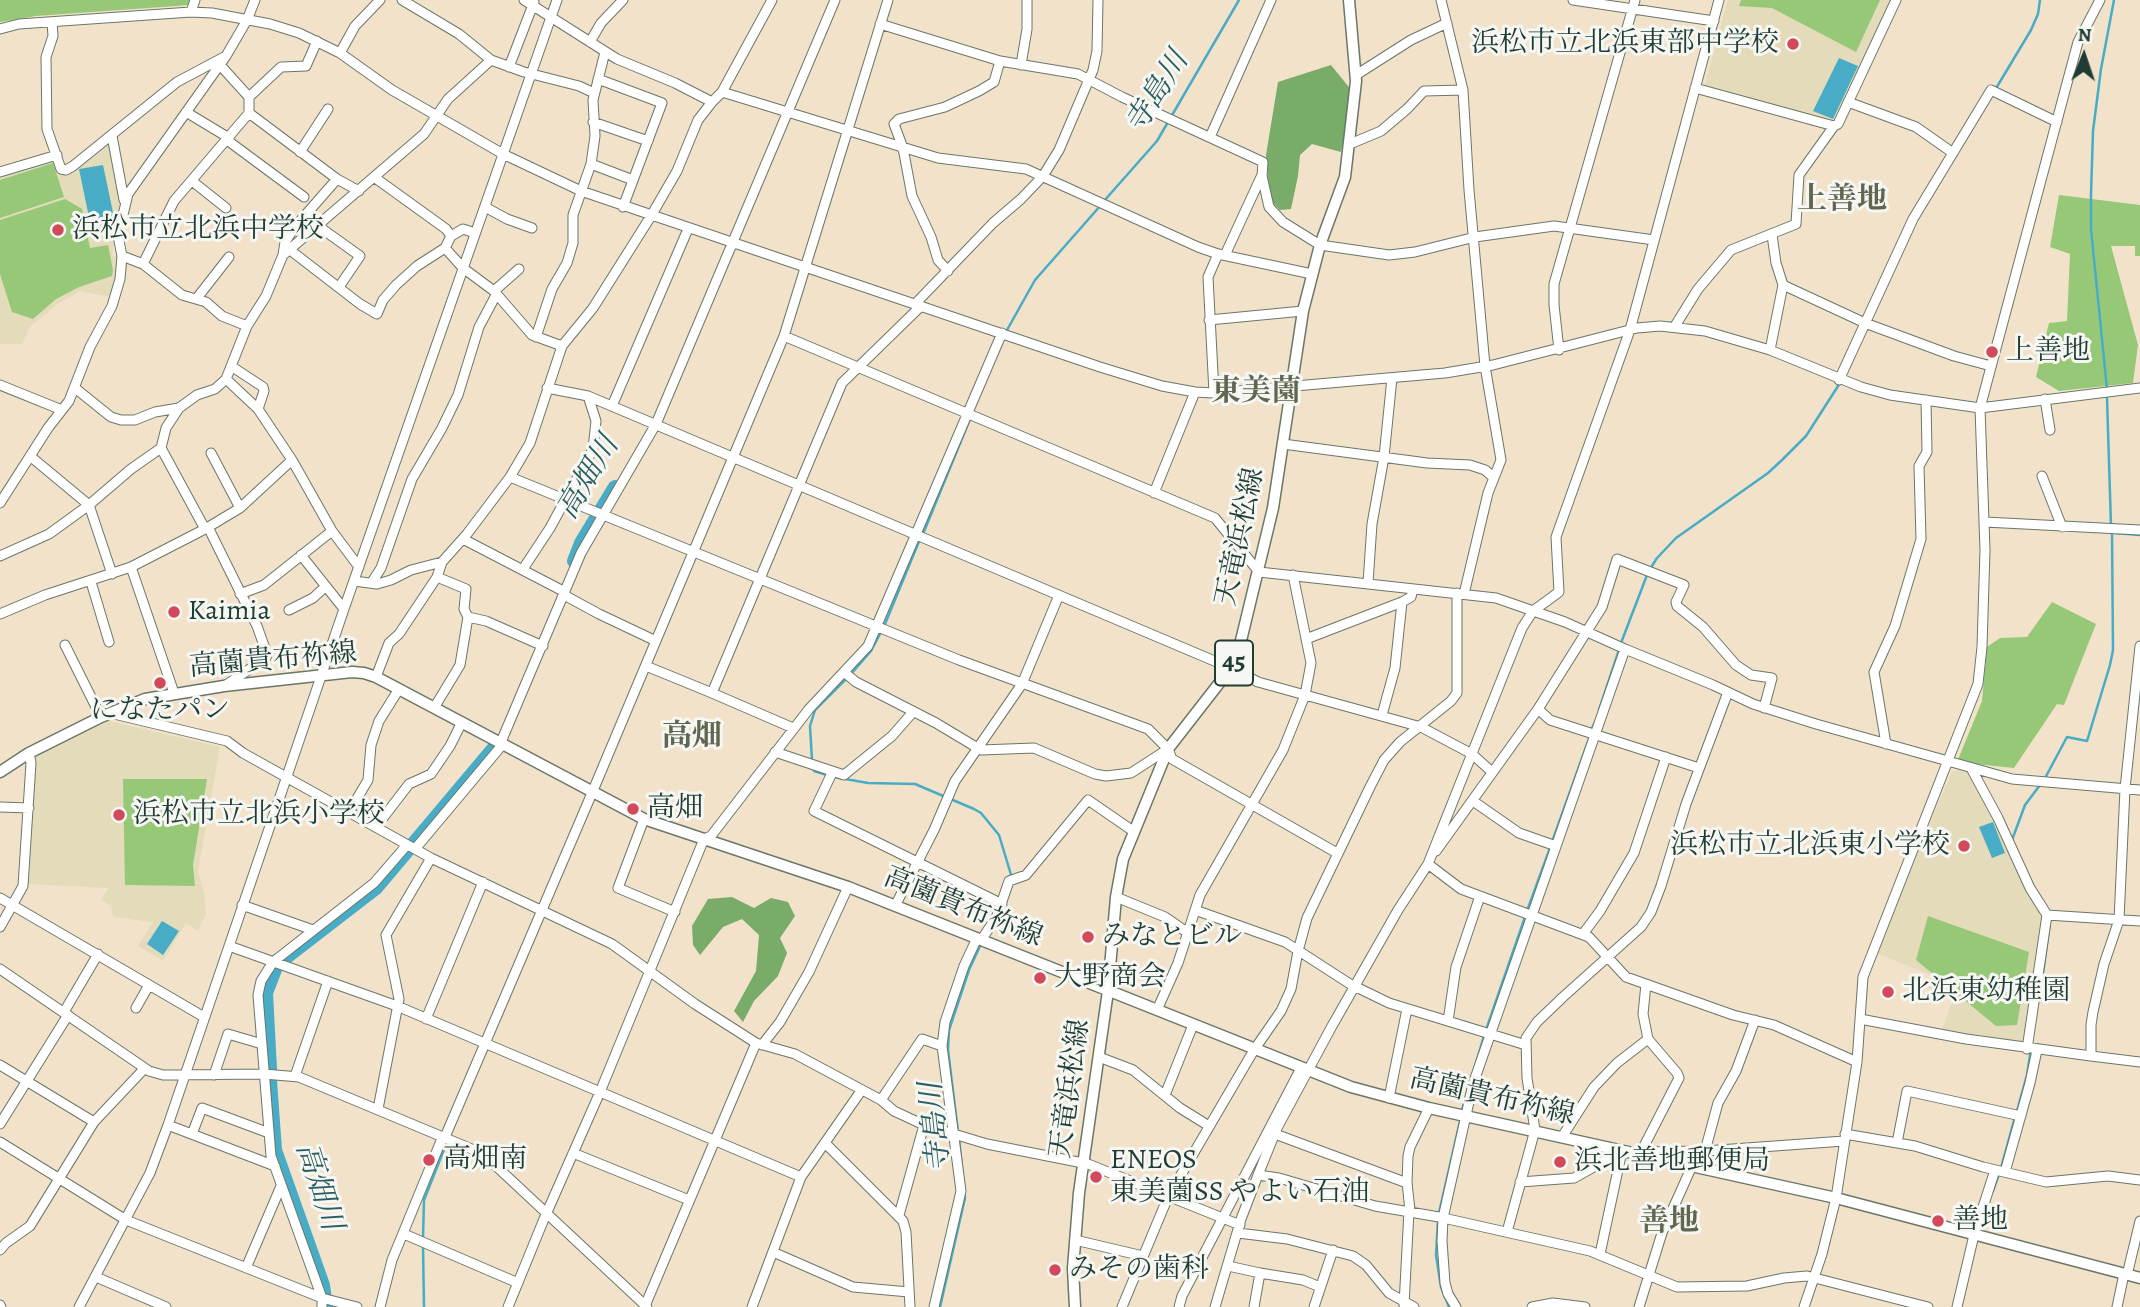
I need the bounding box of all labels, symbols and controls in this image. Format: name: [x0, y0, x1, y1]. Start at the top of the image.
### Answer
north arrow: [2049, 21, 2119, 91]
text: N: [2077, 22, 2092, 48]
place label: 浜松市立北浜東部中学校: [1471, 27, 1779, 61]
marker: 浜松市立北浜東部中学校: [1785, 36, 1801, 52]
water label: 寺島川: [1119, 45, 1197, 141]
district label: 上善地: [1797, 183, 1887, 219]
place label: 浜松市立北浜中学校: [72, 213, 324, 247]
marker: 浜松市立北浜中学校: [50, 222, 66, 238]
place label: 上善地: [2006, 335, 2090, 369]
marker: 上善地: [1984, 344, 2000, 360]
district label: 東美薗: [1211, 375, 1301, 411]
water label: 高畑川: [550, 430, 628, 526]
street label: 天竜浜松線: [1210, 465, 1272, 609]
place label: Kaimia: [188, 595, 270, 629]
marker: Kaimia: [166, 604, 182, 620]
street label: 高薗貴布祢線: [188, 637, 358, 685]
road number: 45: [1215, 640, 1253, 685]
marker: になたパン: [152, 675, 168, 691]
place label: になたパン: [90, 694, 230, 728]
district label: 高畑: [662, 720, 722, 756]
place label: 高畑: [647, 792, 703, 826]
place label: 浜松市立北浜小学校: [133, 798, 385, 832]
marker: 高畑: [625, 801, 641, 817]
marker: 浜松市立北浜小学校: [111, 807, 127, 823]
place label: 浜松市立北浜東小学校: [1670, 829, 1950, 863]
marker: 浜松市立北浜東小学校: [1956, 838, 1972, 854]
street label: 高薗貴布祢線: [879, 861, 1047, 955]
place label: みなとビル: [1102, 920, 1242, 954]
marker: みなとビル: [1080, 929, 1096, 945]
place label: 大野商会: [1054, 961, 1166, 995]
marker: 大野商会: [1032, 970, 1048, 986]
place label: 北浜東幼稚園: [1902, 975, 2070, 1009]
marker: 北浜東幼稚園: [1880, 984, 1896, 1000]
street label: 天竜浜松線: [1045, 1017, 1097, 1161]
street label: 高薗貴布祢線: [1406, 1063, 1578, 1133]
water label: 寺島川: [914, 1080, 960, 1174]
water label: 高畑川: [287, 1139, 349, 1235]
place label: 高畑南: [443, 1143, 527, 1177]
place label: ENEOS 東美薗SS やよい石油: [1110, 1144, 1369, 1210]
place label: 浜北善地郵便局: [1574, 1145, 1770, 1179]
marker: 高畑南: [421, 1152, 437, 1168]
marker: 浜北善地郵便局: [1552, 1154, 1568, 1170]
marker: ENEOS 東美薗SS やよい石油: [1088, 1169, 1104, 1185]
place label: 善地: [1952, 1204, 2008, 1238]
district label: 善地: [1639, 1205, 1699, 1241]
marker: 善地: [1930, 1213, 1946, 1229]
place label: みその歯科: [1069, 1253, 1209, 1287]
marker: みその歯科: [1047, 1262, 1063, 1278]

